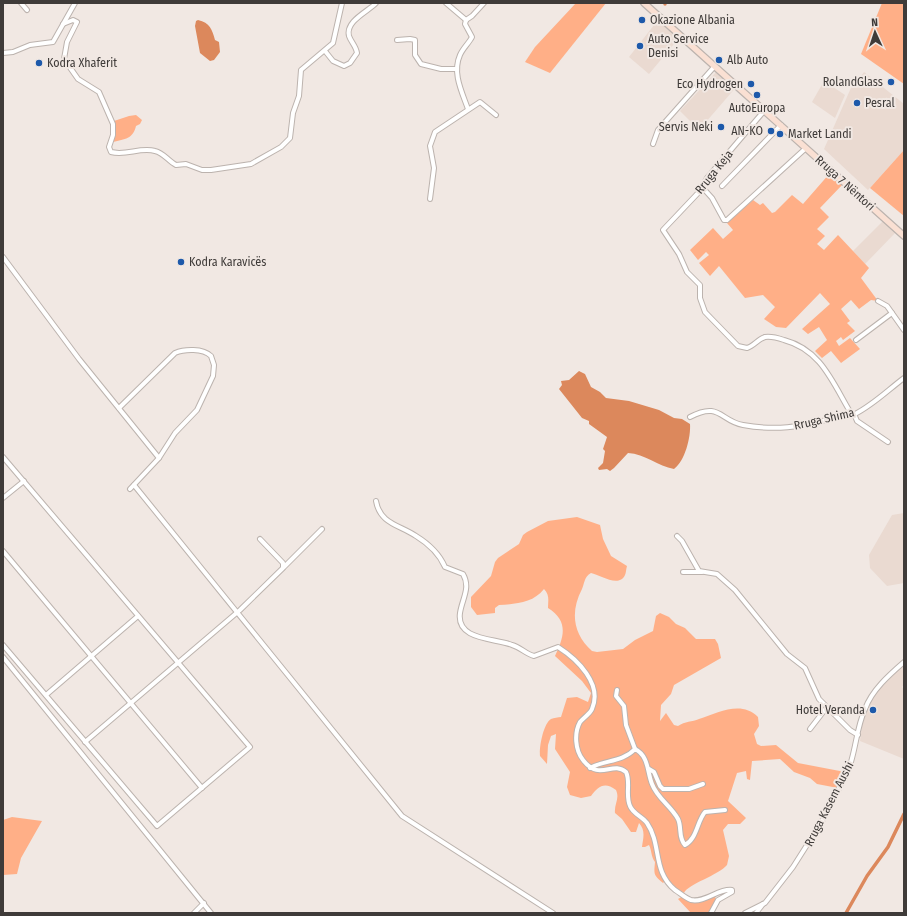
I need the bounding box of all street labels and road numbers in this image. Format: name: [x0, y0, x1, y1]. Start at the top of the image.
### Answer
street label: Rruga Keja: [692, 147, 736, 197]
street label: Rruga 7 Nëntori: [812, 153, 878, 213]
street label: Rruga Shima: [792, 405, 856, 433]
street label: Rruga Kasem Aushi: [802, 759, 856, 849]

